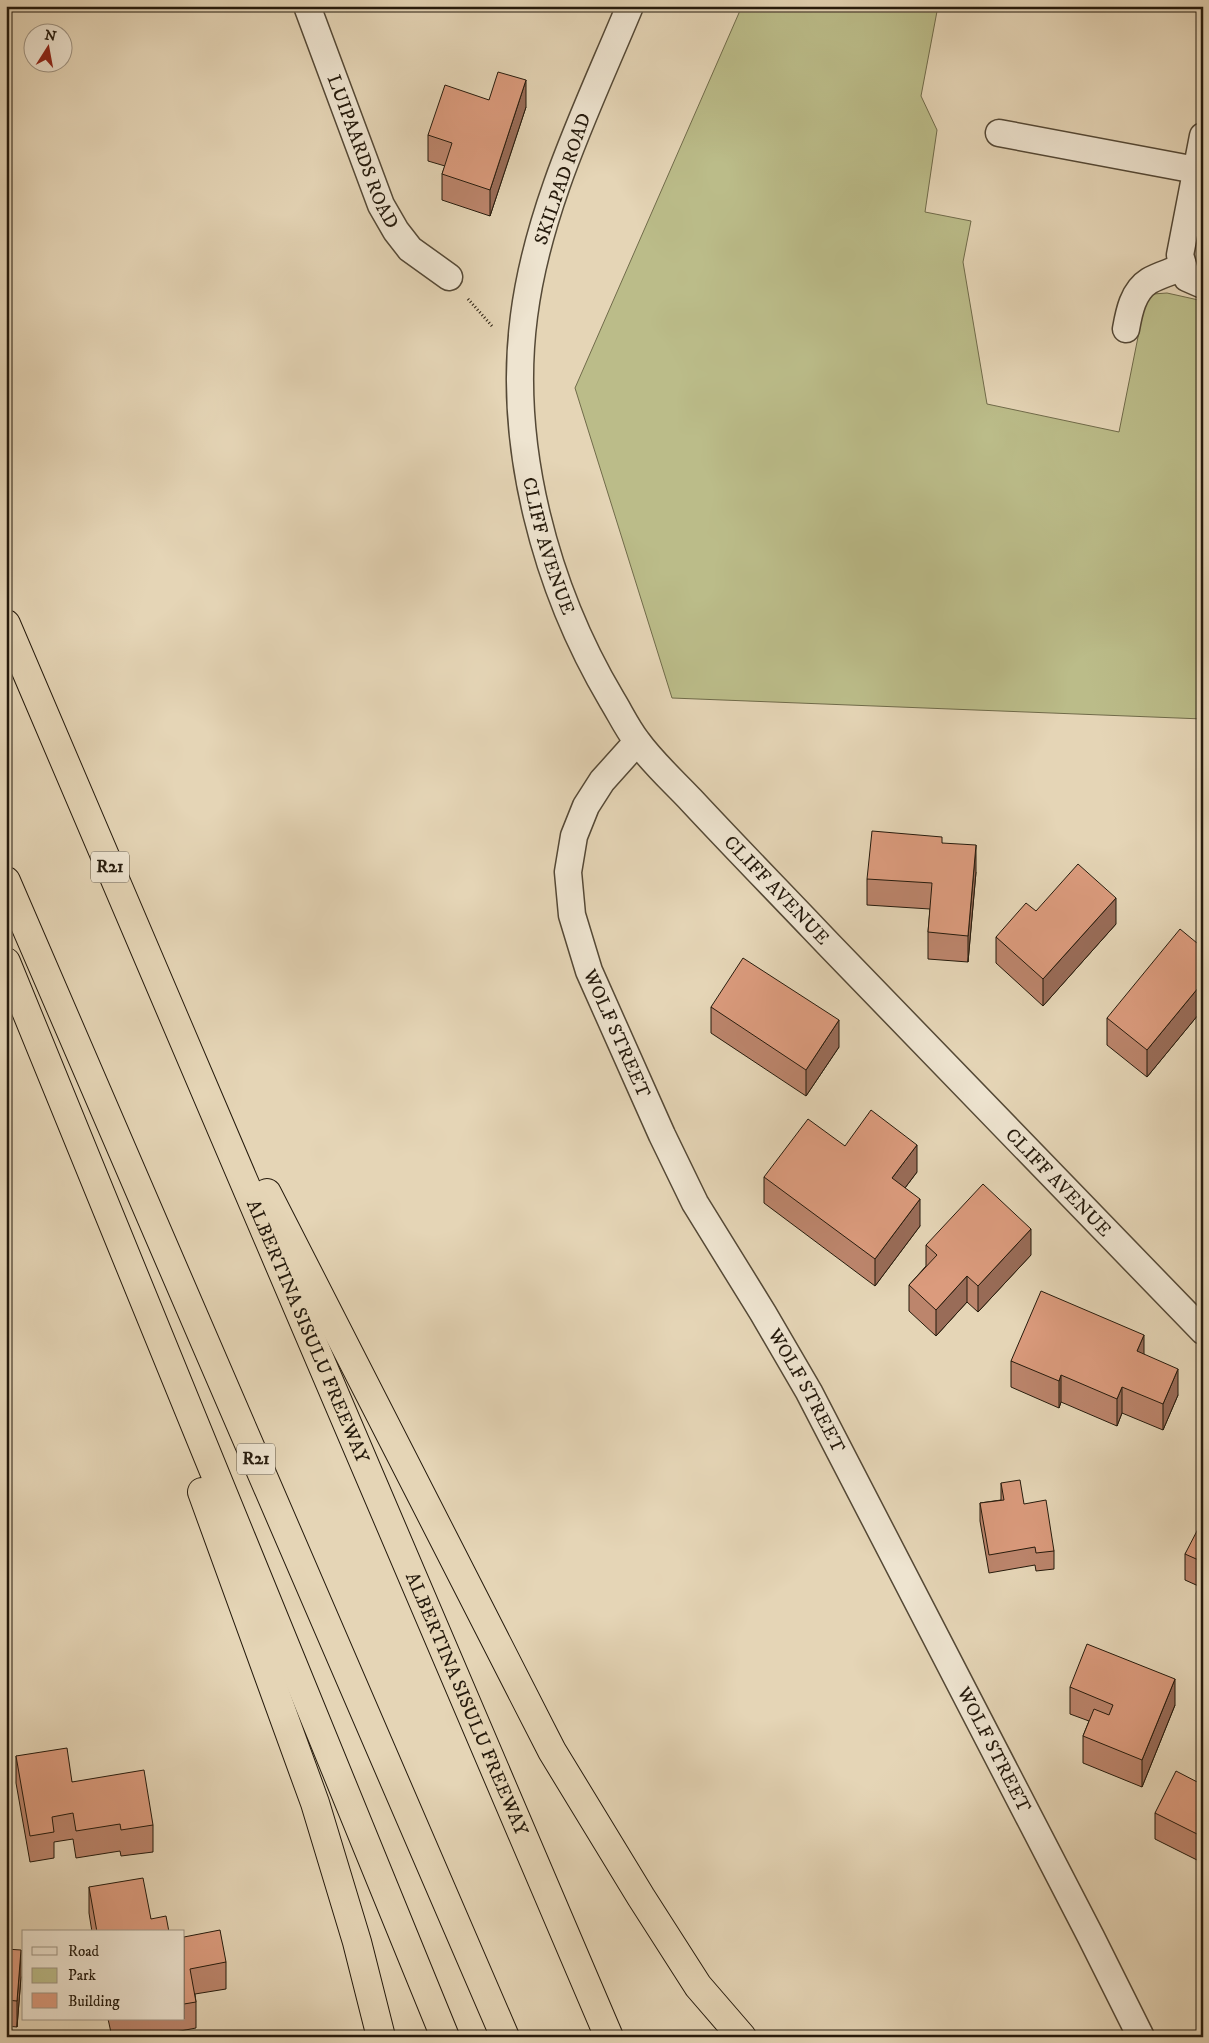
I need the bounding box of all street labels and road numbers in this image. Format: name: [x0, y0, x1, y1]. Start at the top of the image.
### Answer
street label: LUIPAARDS ROAD: [322, 71, 404, 233]
street label: SKILPAD ROAD: [530, 110, 596, 248]
street label: CLIFF AVENUE: [518, 475, 580, 618]
street label: CLIFF AVENUE: [719, 831, 834, 949]
road number: R21: [91, 852, 129, 882]
street label: WOLF STREET: [578, 965, 656, 1102]
street label: CLIFF AVENUE: [1000, 1123, 1116, 1241]
street label: ALBERTINA SISULU FREEWAY: [242, 1196, 375, 1467]
street label: WOLF STREET: [763, 1324, 850, 1457]
road number: R21: [237, 1444, 275, 1475]
street label: ALBERTINA SISULU FREEWAY: [400, 1569, 534, 1840]
street label: WOLF STREET: [952, 1682, 1036, 1817]

